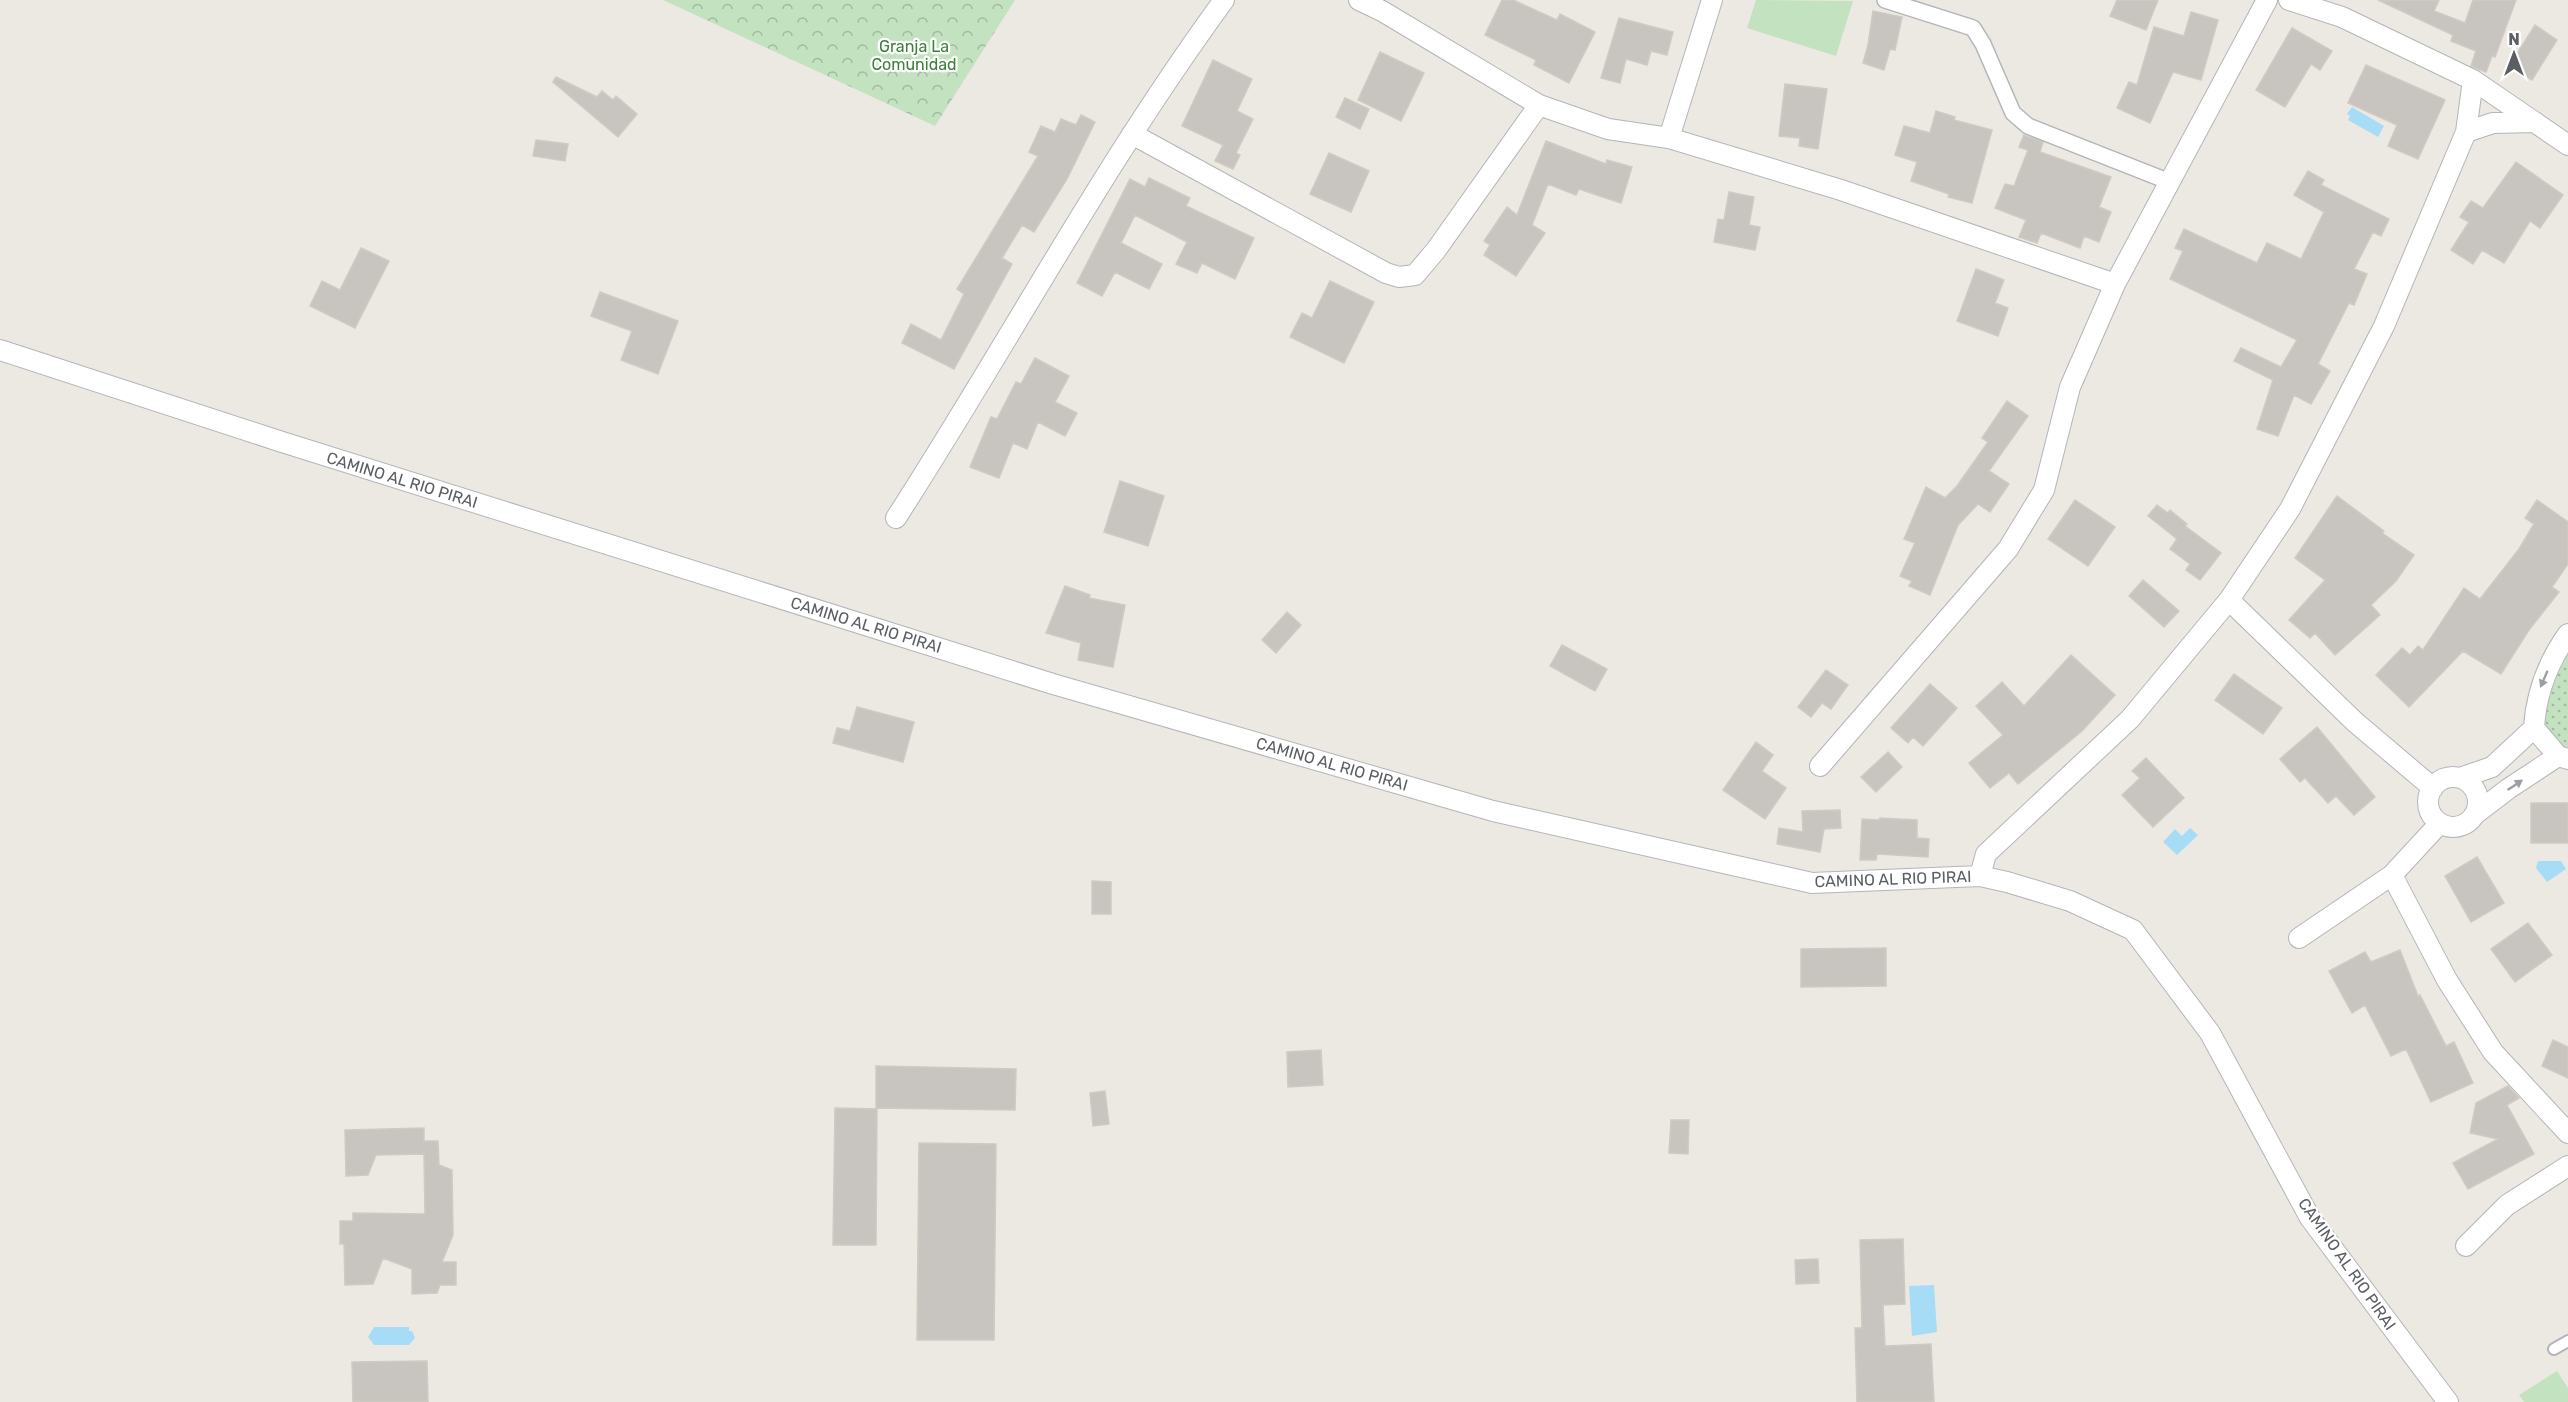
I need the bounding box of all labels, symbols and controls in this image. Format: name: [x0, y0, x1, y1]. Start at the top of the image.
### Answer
north arrow: [2484, 24, 2544, 84]
text: N: [2508, 30, 2520, 49]
park label: Granja La Comunidad: [871, 37, 957, 74]
street label: CAMINO AL RIO PIRAI: [324, 448, 480, 512]
street label: CAMINO AL RIO PIRAI: [788, 593, 944, 657]
one-way arrow: [2539, 670, 2549, 688]
street label: CAMINO AL RIO PIRAI: [1254, 733, 1410, 795]
one-way arrow: [2506, 779, 2523, 790]
street label: CAMINO AL RIO PIRAI: [1814, 867, 1972, 891]
street label: CAMINO AL RIO PIRAI: [2294, 1194, 2400, 1334]

